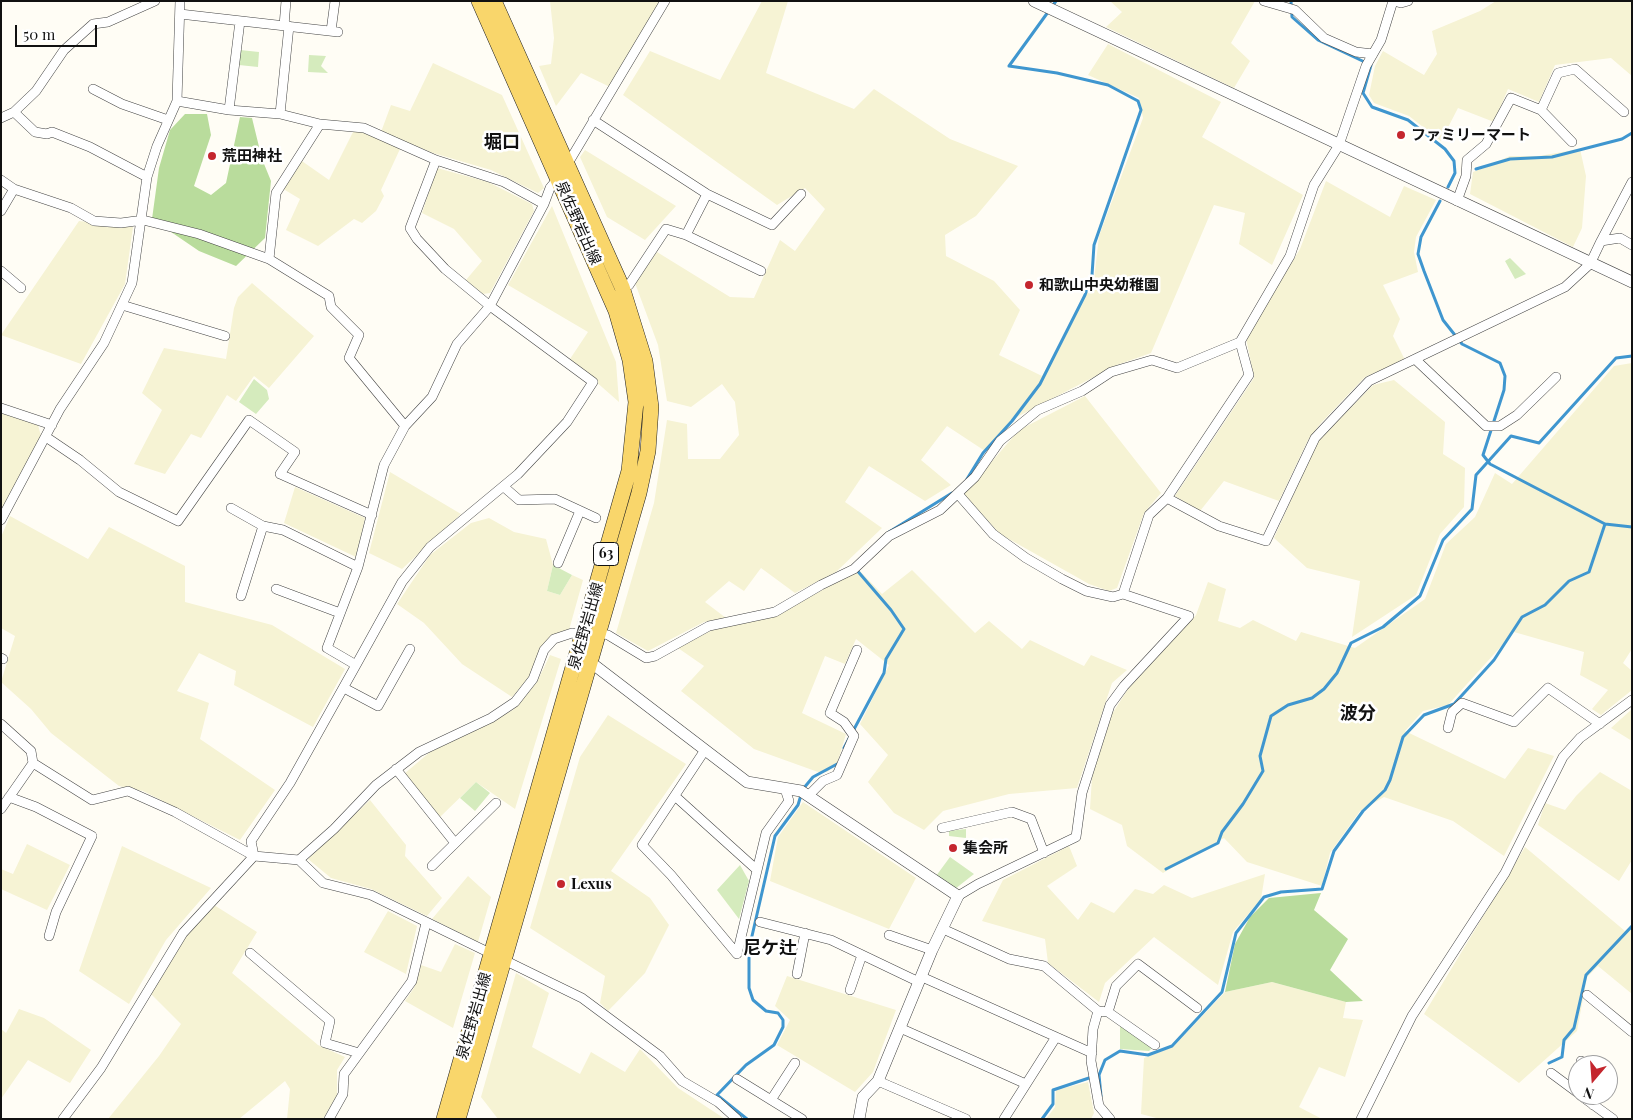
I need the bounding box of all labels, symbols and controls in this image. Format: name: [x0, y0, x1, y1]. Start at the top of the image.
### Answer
scale bar: [18, 15, 100, 47]
text: 50 m: [23, 24, 55, 44]
place label: ファミリーマート: [1411, 126, 1531, 144]
marker: ファミリーマート: [1395, 129, 1407, 141]
district label: 堀口: [484, 131, 520, 153]
place label: 荒田神社: [222, 147, 282, 165]
marker: 荒田神社: [206, 150, 218, 162]
street label: 泉佐野岩出線: [551, 178, 605, 268]
place label: 和歌山中央幼稚園: [1039, 276, 1159, 294]
marker: 和歌山中央幼稚園: [1023, 279, 1035, 291]
road number: 63: [594, 542, 618, 566]
street label: 泉佐野岩出線: [565, 580, 607, 672]
district label: 波分: [1340, 702, 1376, 724]
place label: 集会所: [963, 839, 1008, 857]
marker: 集会所: [947, 842, 959, 854]
place label: Lexus: [571, 875, 612, 893]
marker: Lexus: [555, 878, 567, 890]
district label: 尼ケ辻: [743, 937, 797, 959]
street label: 泉佐野岩出線: [453, 970, 495, 1062]
north arrow: [1568, 1055, 1618, 1105]
text: N: [1581, 1083, 1596, 1104]

